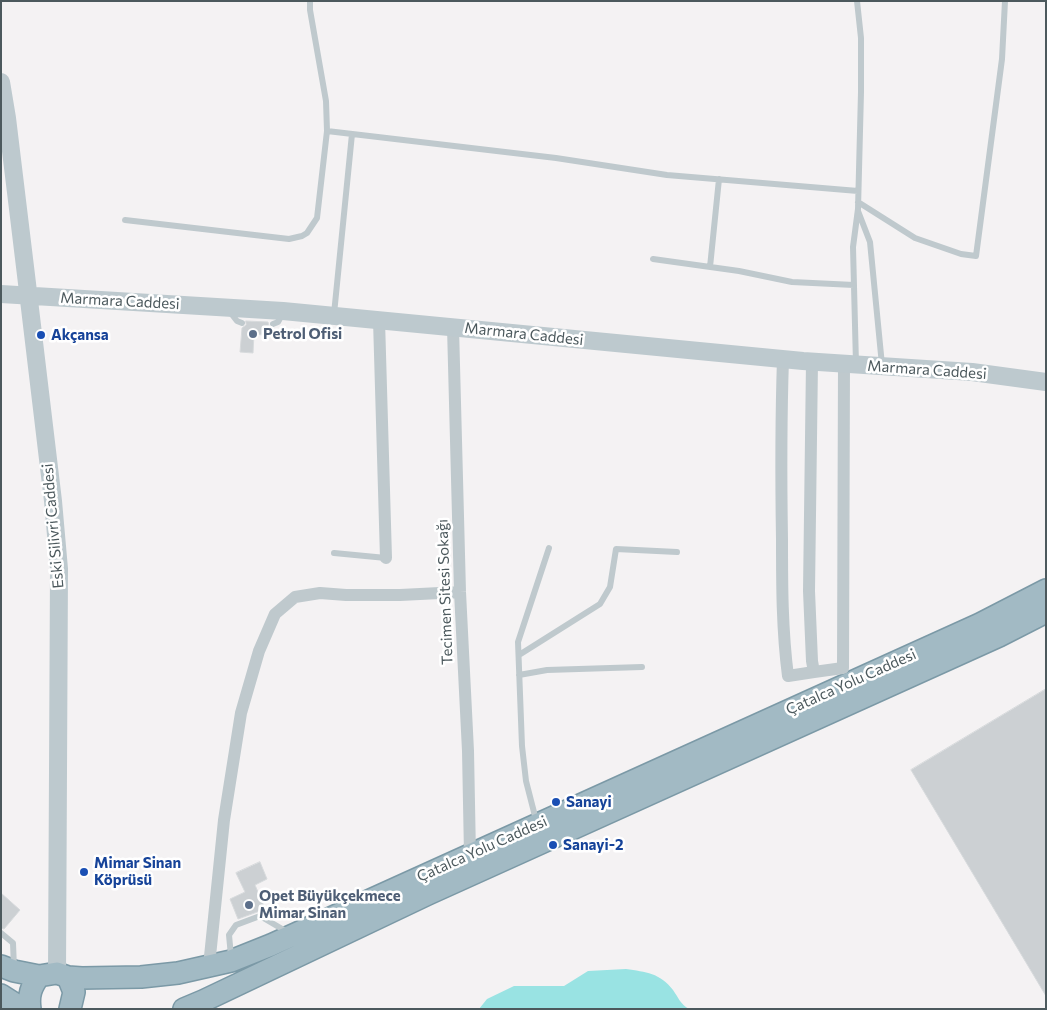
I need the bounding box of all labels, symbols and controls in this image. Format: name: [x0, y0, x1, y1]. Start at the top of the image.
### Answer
street label: Marmara Caddesi: [60, 289, 180, 313]
street label: Marmara Caddesi: [464, 319, 584, 349]
place label: Petrol Ofisi: [263, 325, 342, 343]
place label: Akçansa: [51, 326, 109, 344]
marker: Petrol Ofisi: [247, 328, 259, 340]
marker: Akçansa: [35, 329, 47, 341]
street label: Marmara Caddesi: [867, 357, 987, 383]
street label: Eski Silivri Caddesi: [39, 463, 67, 589]
street label: Tecimen Sitesi Sokağı: [433, 519, 457, 665]
street label: Çatalca Yolu Caddesi: [783, 645, 919, 719]
place label: Sanayi: [566, 793, 612, 811]
marker: Sanayi: [550, 796, 562, 808]
street label: Çatalca Yolu Caddesi: [414, 812, 550, 886]
place label: Sanayi-2: [563, 836, 624, 854]
marker: Sanayi-2: [547, 839, 559, 851]
place label: Mimar Sinan Köprüsü: [94, 854, 181, 889]
marker: Mimar Sinan Köprüsü: [78, 866, 90, 878]
place label: Opet Büyükçekmece Mimar Sinan: [259, 887, 401, 922]
marker: Opet Büyükçekmece Mimar Sinan: [243, 899, 255, 911]

